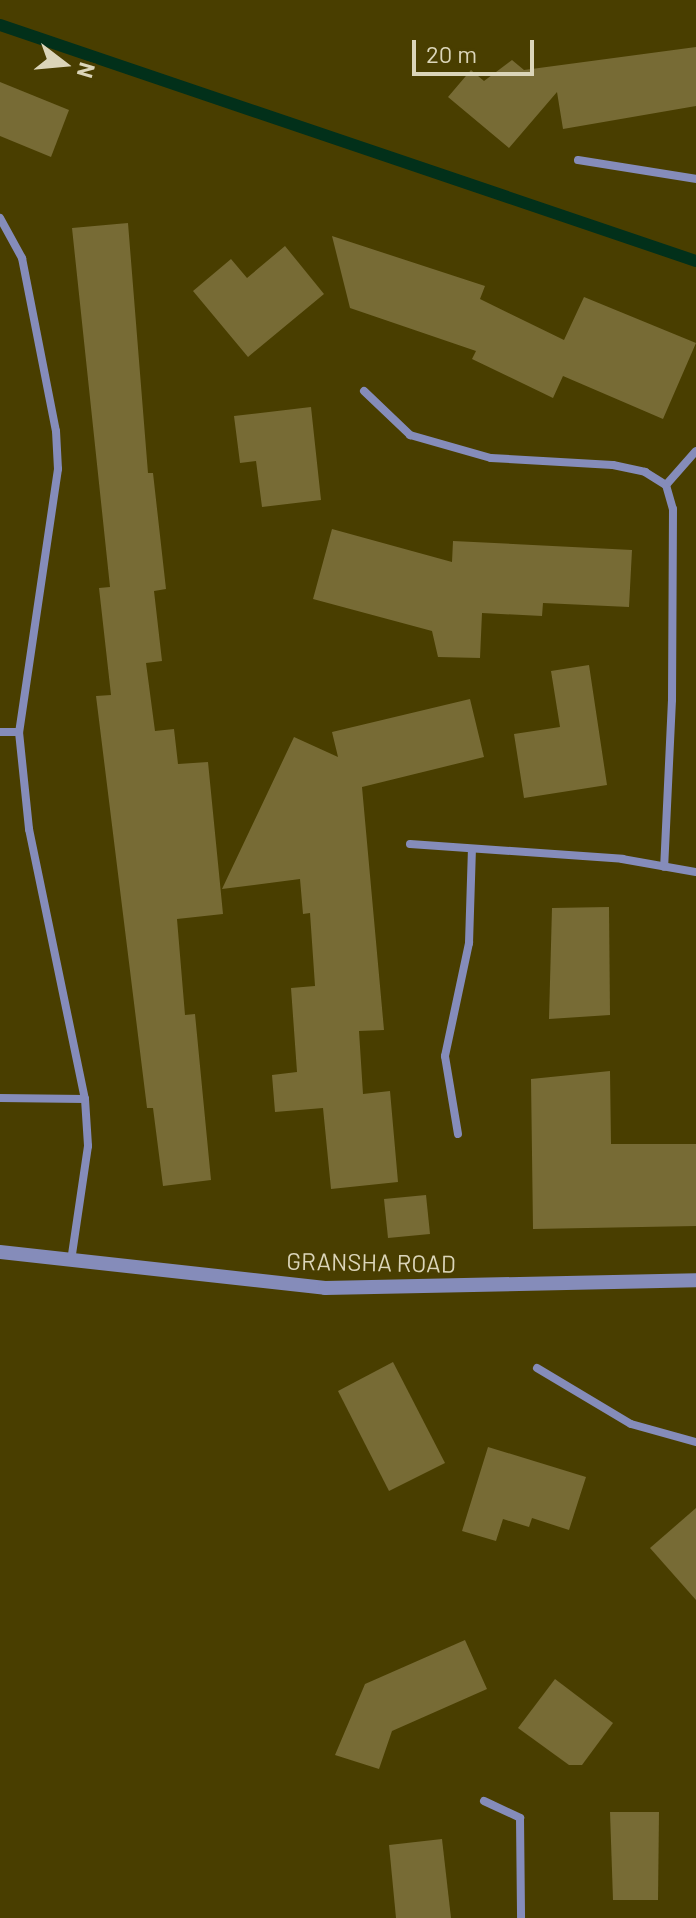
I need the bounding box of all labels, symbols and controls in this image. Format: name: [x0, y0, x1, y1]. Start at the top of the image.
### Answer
north arrow: [24, 24, 104, 104]
scale bar: [416, 24, 538, 74]
text: 20 m: [426, 39, 477, 68]
text: N: [73, 60, 102, 81]
street label: GRANSHA ROAD: [286, 1246, 456, 1278]

